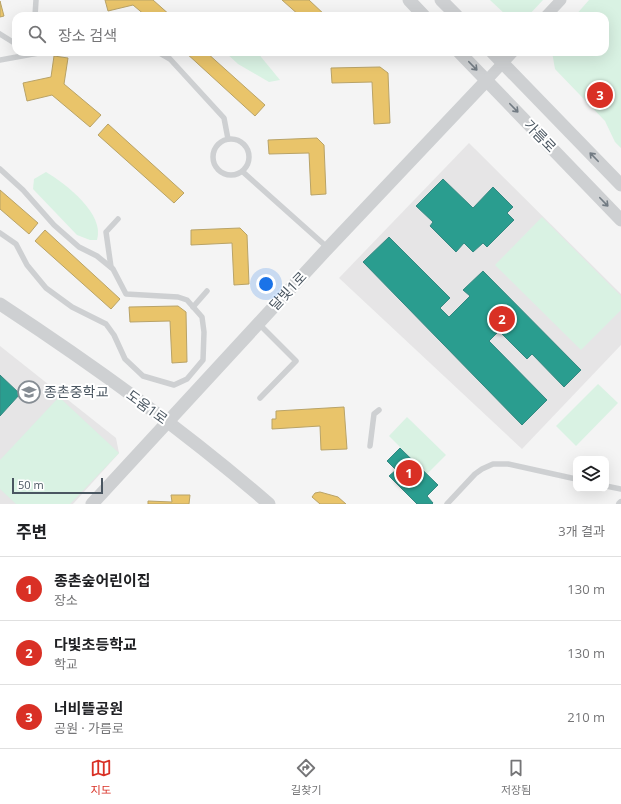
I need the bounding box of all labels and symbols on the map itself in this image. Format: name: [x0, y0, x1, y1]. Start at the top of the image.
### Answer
one-way arrow: [468, 61, 478, 71]
pin: 3: [587, 80, 613, 110]
one-way arrow: [509, 103, 518, 113]
street label: 가름로: [520, 115, 561, 156]
one-way arrow: [589, 152, 599, 162]
one-way arrow: [599, 197, 609, 207]
street label: 달빛1로: [265, 267, 311, 314]
your location: [256, 274, 276, 294]
pin: 2: [489, 304, 515, 334]
school or university icon: 종촌중학교: [16, 379, 42, 405]
place label: 종촌중학교: [44, 382, 109, 401]
street label: 도움1로: [123, 385, 172, 428]
pin: 1: [396, 458, 422, 488]
scale bar: [12, 476, 103, 495]

